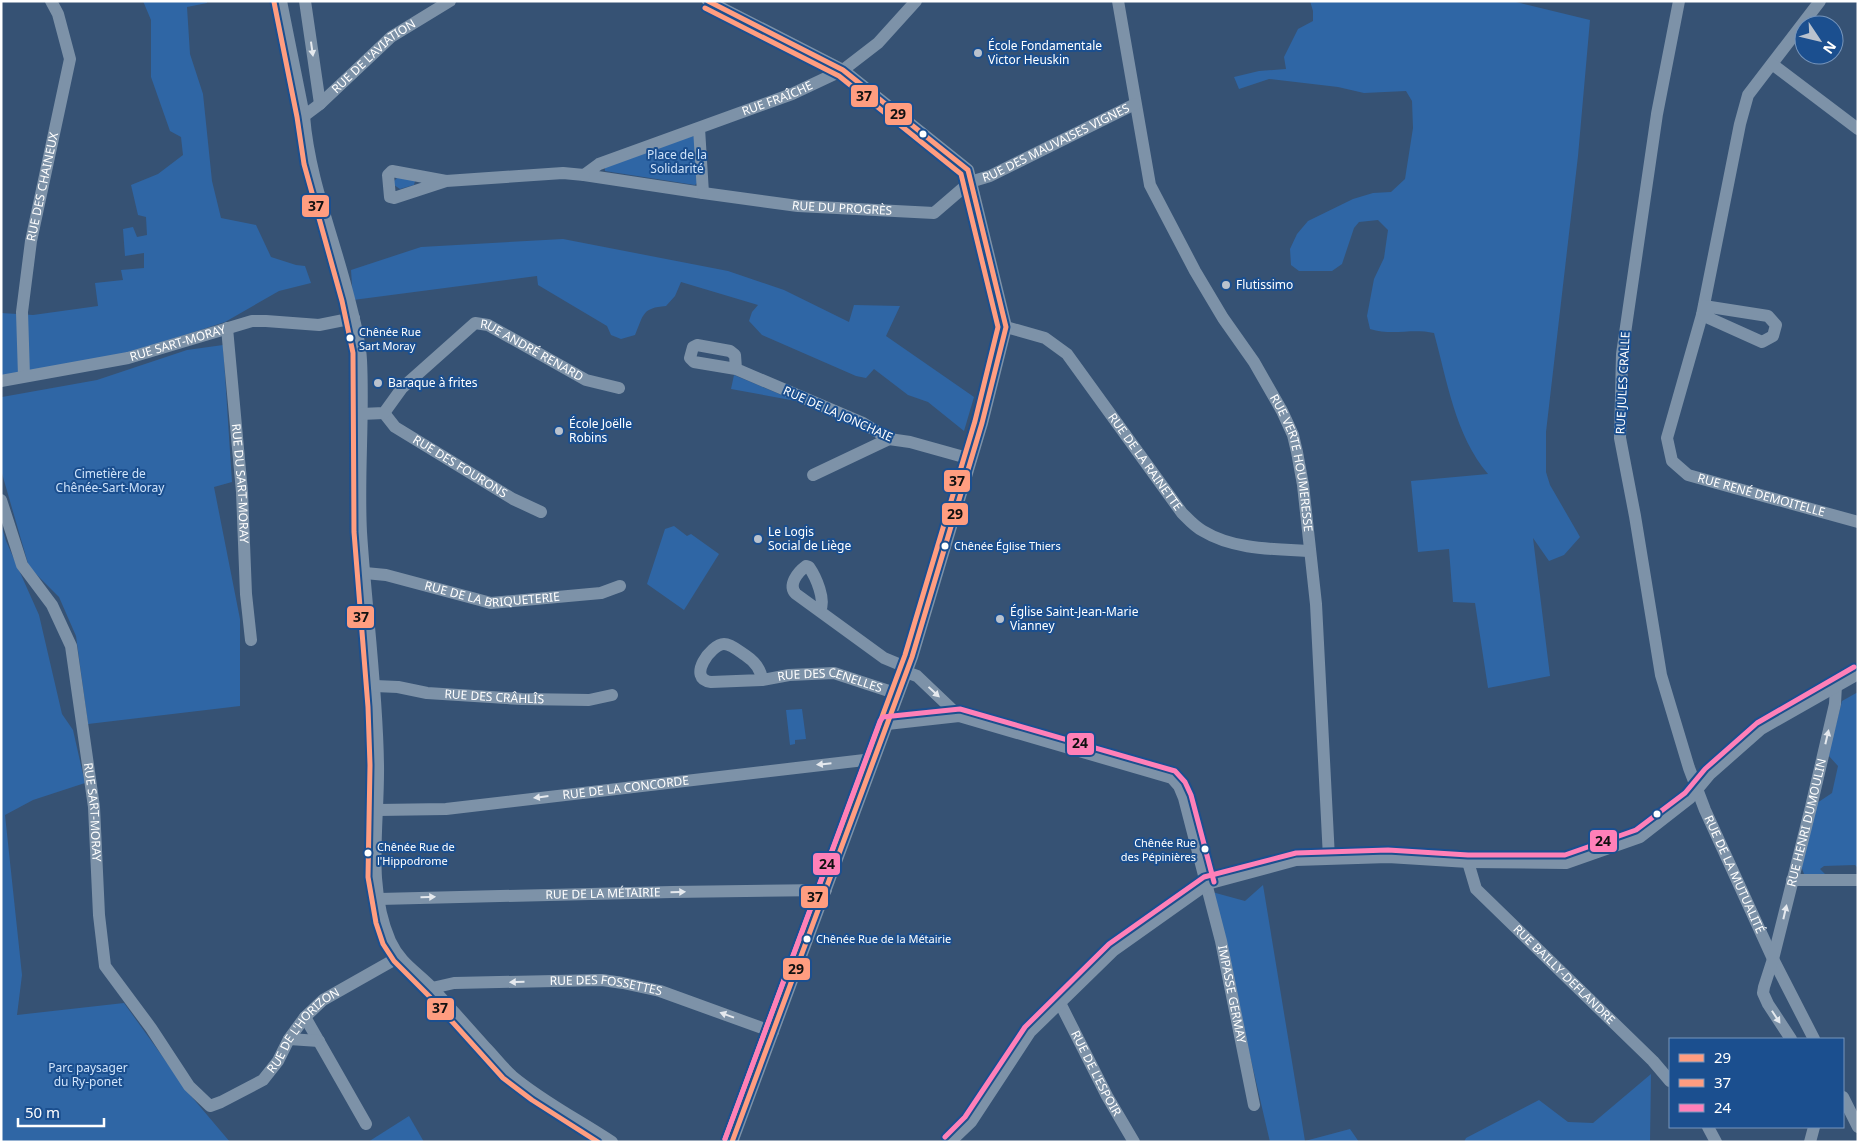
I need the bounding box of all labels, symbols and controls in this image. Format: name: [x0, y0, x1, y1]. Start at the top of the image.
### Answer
street label: RUE DE L'AVIATION: [327, 15, 419, 97]
north arrow: [1794, 15, 1844, 65]
place label: École Fondamentale Victor Heuskin: [988, 37, 1102, 68]
text: N: [1819, 38, 1841, 58]
one-way arrow: [308, 42, 316, 58]
marker: École Fondamentale Victor Heuskin: [972, 47, 984, 59]
street label: RUE FRAÎCHE: [739, 77, 815, 119]
line badge: 37: [850, 84, 879, 108]
text: 37: [856, 86, 872, 105]
street label: RUE DES MAUVAISES VIGNES: [980, 99, 1133, 186]
line badge: 29: [884, 102, 913, 126]
text: 29: [890, 104, 906, 123]
unlabelled marker: [918, 129, 928, 139]
street label: RUE DES CHAINEUX: [22, 131, 62, 243]
park label: Place de la Solidarité: [647, 146, 707, 177]
line badge: 37: [301, 194, 330, 218]
text: 37: [308, 196, 324, 215]
street label: RUE DU PROGRÈS: [791, 196, 893, 219]
place label: Flutissimo: [1236, 276, 1293, 293]
marker: Flutissimo: [1220, 279, 1232, 291]
street label: RUE ANDRÉ RENARD: [479, 315, 587, 385]
street label: RUE SART-MORAY: [128, 320, 228, 365]
place label: Chênée Rue Sart Moray: [359, 324, 421, 353]
street label: RUE JULES CRALLE: [1611, 331, 1634, 435]
marker: Chênée Rue Sart Moray: [345, 333, 355, 343]
place label: Baraque à frites: [388, 374, 478, 391]
marker: Baraque à frites: [372, 377, 384, 389]
street label: RUE DE LA JONCHAIE: [781, 382, 896, 445]
street label: RUE VERTE HOUMERESSE: [1266, 391, 1317, 533]
street label: RUE DE LA RAINETTE: [1104, 409, 1187, 514]
place label: École Joëlle Robins: [569, 415, 632, 446]
street label: RUE DU SART-MORAY: [228, 423, 253, 544]
marker: École Joëlle Robins: [553, 425, 565, 437]
street label: RUE DES FOURONS: [410, 431, 511, 502]
park label: Cimetière de Chênée-Sart-Moray: [56, 465, 165, 496]
line badge: 37: [943, 469, 971, 493]
street label: RUE RENÉ DEMOITELLE: [1696, 469, 1827, 521]
text: 37: [949, 471, 965, 490]
line badge: 29: [941, 502, 969, 526]
text: 29: [947, 504, 963, 523]
place label: Le Logis Social de Liège: [768, 523, 851, 554]
marker: Le Logis Social de Liège: [752, 533, 764, 545]
place label: Chênée Église Thiers: [954, 538, 1061, 553]
marker: Chênée Église Thiers: [940, 541, 950, 551]
street label: RUE DE LA BRIQUETERIE: [423, 577, 560, 611]
place label: Église Saint-Jean-Marie Vianney: [1010, 603, 1139, 634]
line badge: 37: [346, 605, 375, 629]
text: 37: [353, 607, 369, 626]
marker: Église Saint-Jean-Marie Vianney: [994, 613, 1006, 625]
street label: RUE DES CENELLES: [776, 664, 885, 696]
street label: RUE DES CRÂHLÎS: [444, 685, 545, 707]
one-way arrow: [927, 686, 939, 698]
one-way arrow: [1823, 729, 1831, 744]
line badge: 24: [1066, 732, 1095, 756]
text: 24: [1072, 733, 1088, 752]
street label: RUE HENRI DUMOULIN: [1782, 757, 1830, 888]
one-way arrow: [816, 760, 832, 768]
street label: RUE SART-MORAY: [80, 761, 106, 862]
street label: RUE DE LA CONCORDE: [562, 772, 690, 803]
one-way arrow: [533, 793, 549, 801]
unlabelled marker: [1652, 809, 1662, 819]
street label: RUE DE LA MUTUALITÉ: [1700, 812, 1769, 936]
line badge: 24: [1589, 829, 1618, 853]
text: 24: [1595, 831, 1611, 850]
place label: Chênée Rue des Pépinières: [1121, 835, 1196, 864]
place label: Chênée Rue de l'Hippodrome: [377, 839, 455, 868]
marker: Chênée Rue des Pépinières: [1200, 844, 1210, 854]
marker: Chênée Rue de l'Hippodrome: [363, 848, 373, 858]
line badge: 24: [812, 852, 841, 876]
text: 24: [819, 854, 835, 873]
street label: RUE DE LA MÉTAIRIE: [545, 883, 661, 903]
line badge: 37: [800, 885, 829, 909]
one-way arrow: [670, 887, 686, 895]
text: 37: [807, 887, 823, 906]
one-way arrow: [420, 893, 436, 901]
one-way arrow: [1781, 904, 1789, 919]
street label: RUE BAILLY-DEFLANDRE: [1510, 921, 1619, 1028]
place label: Chênée Rue de la Métairie: [816, 931, 951, 946]
marker: Chênée Rue de la Métairie: [802, 934, 812, 944]
street label: IMPASSE GERMAY: [1214, 944, 1250, 1045]
line badge: 29: [782, 957, 811, 981]
text: 29: [788, 959, 804, 978]
street label: RUE DES FOSSETTES: [549, 971, 664, 999]
one-way arrow: [509, 978, 525, 986]
street label: RUE DE L'HORIZON: [263, 983, 342, 1076]
line badge: 37: [426, 997, 455, 1021]
text: 37: [432, 998, 448, 1017]
one-way arrow: [1771, 1010, 1781, 1023]
one-way arrow: [719, 1011, 734, 1019]
street label: RUE DE L'ESPOIR: [1067, 1027, 1126, 1119]
legend: [1669, 1038, 1844, 1128]
text: 29: [1714, 1047, 1731, 1067]
park label: Parc paysager du Ry-ponet: [48, 1059, 128, 1090]
text: 37: [1714, 1072, 1731, 1092]
scale bar: [18, 1096, 104, 1128]
text: 24: [1714, 1097, 1732, 1117]
text: 50 m: [25, 1102, 60, 1122]

